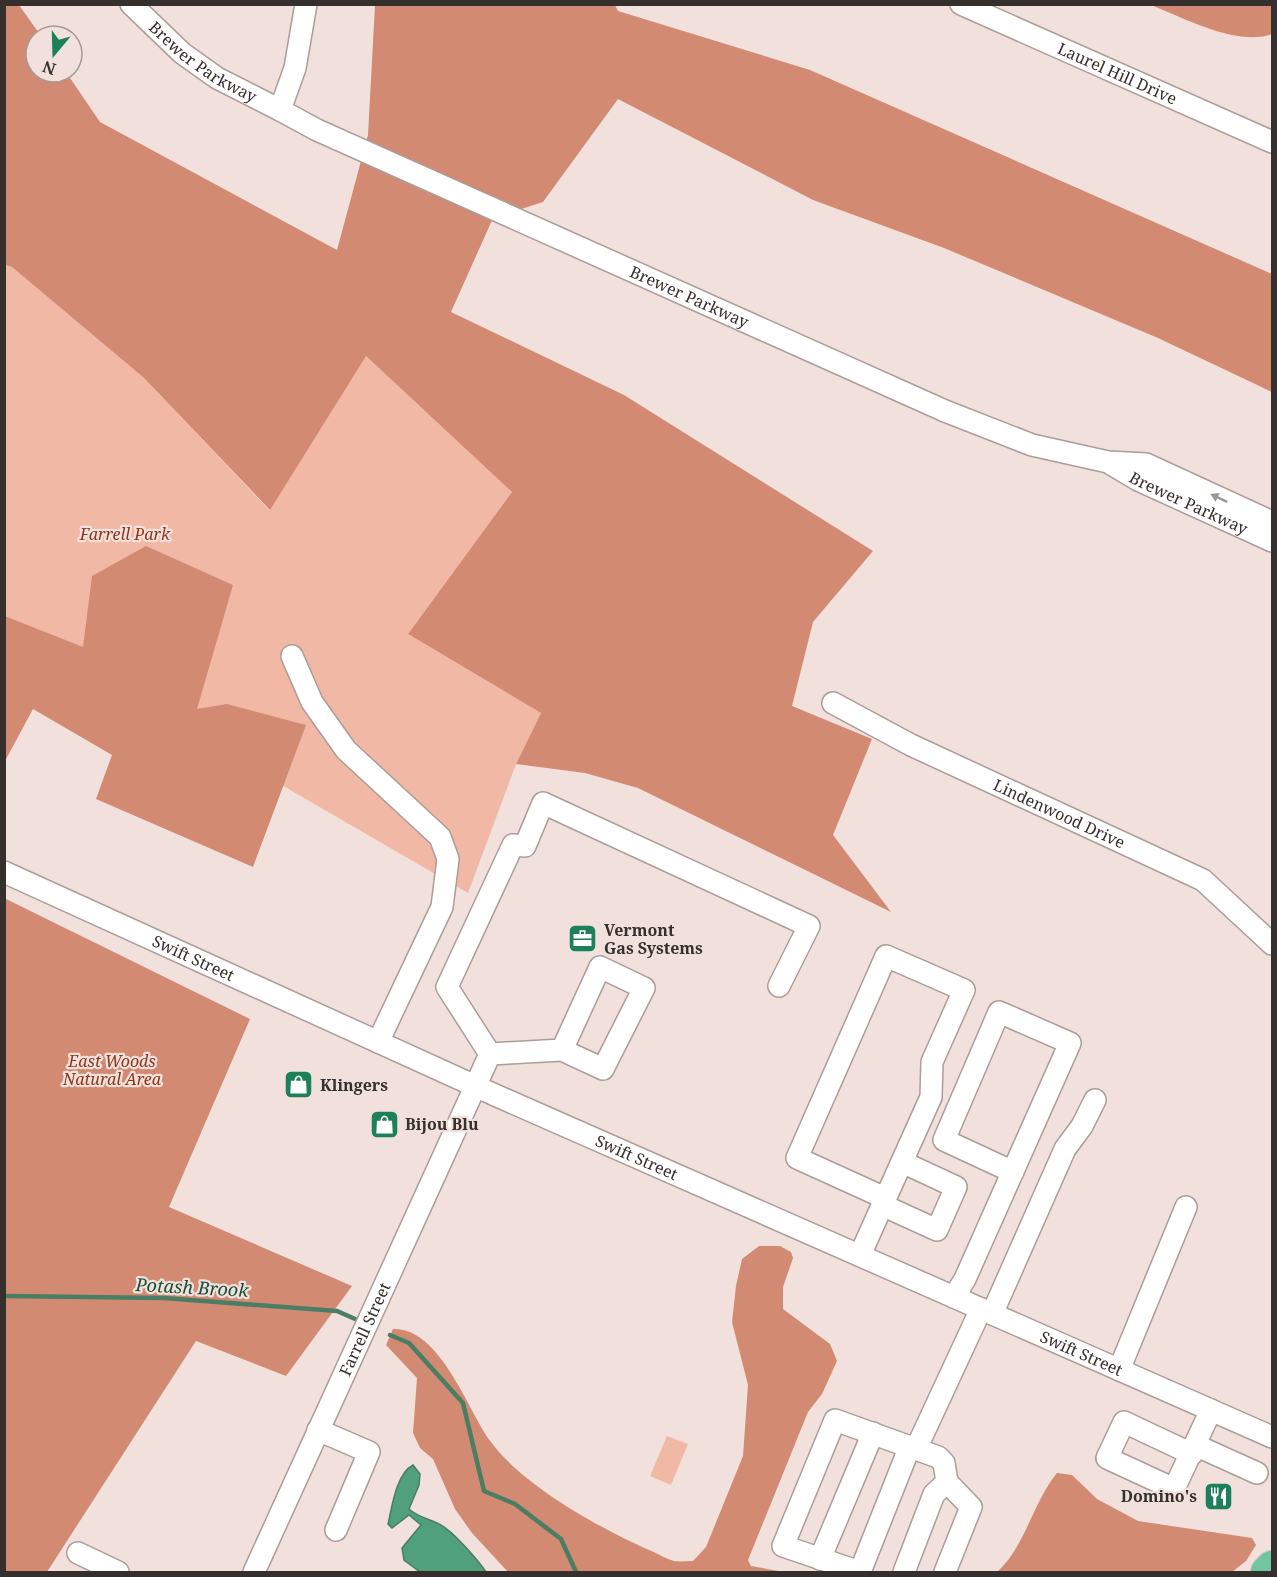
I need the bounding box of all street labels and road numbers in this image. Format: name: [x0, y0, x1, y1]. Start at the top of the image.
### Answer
street label: Brewer Parkway: [144, 16, 261, 108]
street label: Laurel Hill Drive: [1054, 37, 1180, 109]
street label: Brewer Parkway: [627, 260, 753, 333]
street label: Brewer Parkway: [1125, 466, 1252, 540]
street label: Lindenwood Drive: [990, 774, 1129, 853]
street label: Swift Street: [149, 930, 238, 986]
street label: Swift Street: [592, 1130, 682, 1185]
street label: Farrell Street: [334, 1279, 396, 1379]
street label: Swift Street: [1037, 1325, 1126, 1381]

